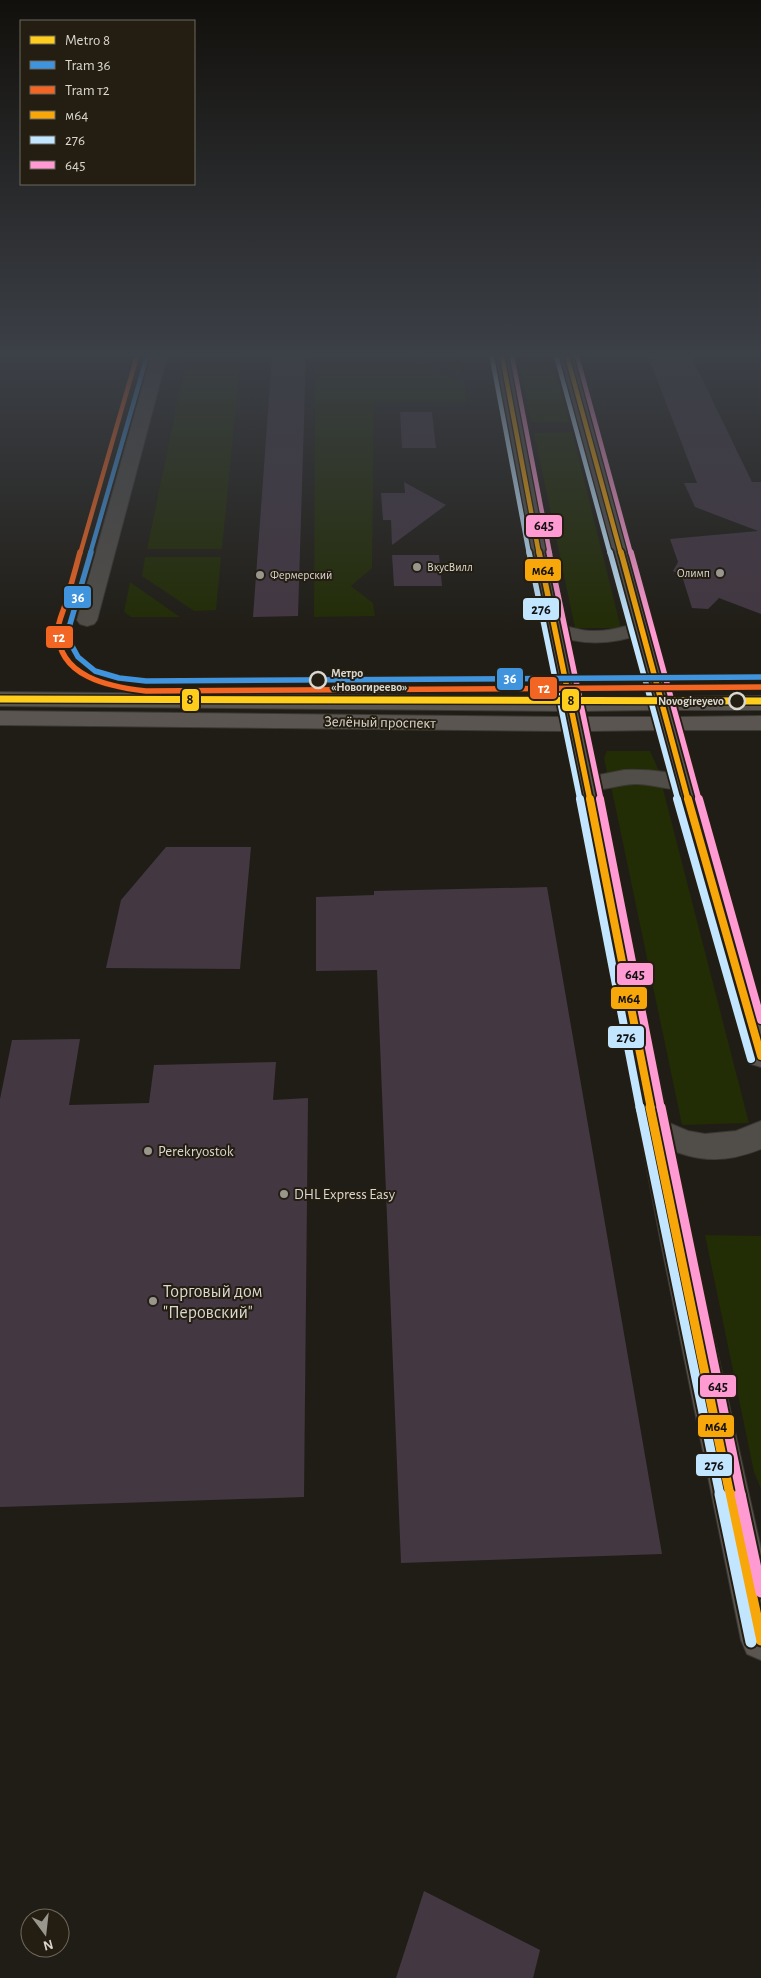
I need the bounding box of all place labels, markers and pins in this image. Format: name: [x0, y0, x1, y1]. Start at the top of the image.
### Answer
marker: ВкусВилл: [411, 561, 423, 573]
place label: ВкусВилл: [427, 561, 473, 574]
place label: Олимп: [677, 567, 710, 579]
marker: Олимп: [714, 567, 726, 579]
marker: Фермерский: [254, 569, 266, 581]
place label: Фермерский: [270, 569, 332, 581]
place label: Метро «Новогиреево»: [331, 667, 407, 693]
marker: Метро «Новогиреево»: [309, 671, 327, 689]
marker: Novogireyevo: [728, 692, 746, 710]
place label: Novogireyevo: [658, 695, 724, 708]
place label: Perekryostok: [158, 1144, 234, 1159]
marker: Perekryostok: [142, 1145, 154, 1157]
place label: DHL Express Easy: [294, 1187, 396, 1202]
marker: DHL Express Easy: [278, 1188, 290, 1200]
place label: Торговый дом "Перовский": [163, 1283, 263, 1322]
marker: Торговый дом "Перовский": [147, 1295, 159, 1307]

